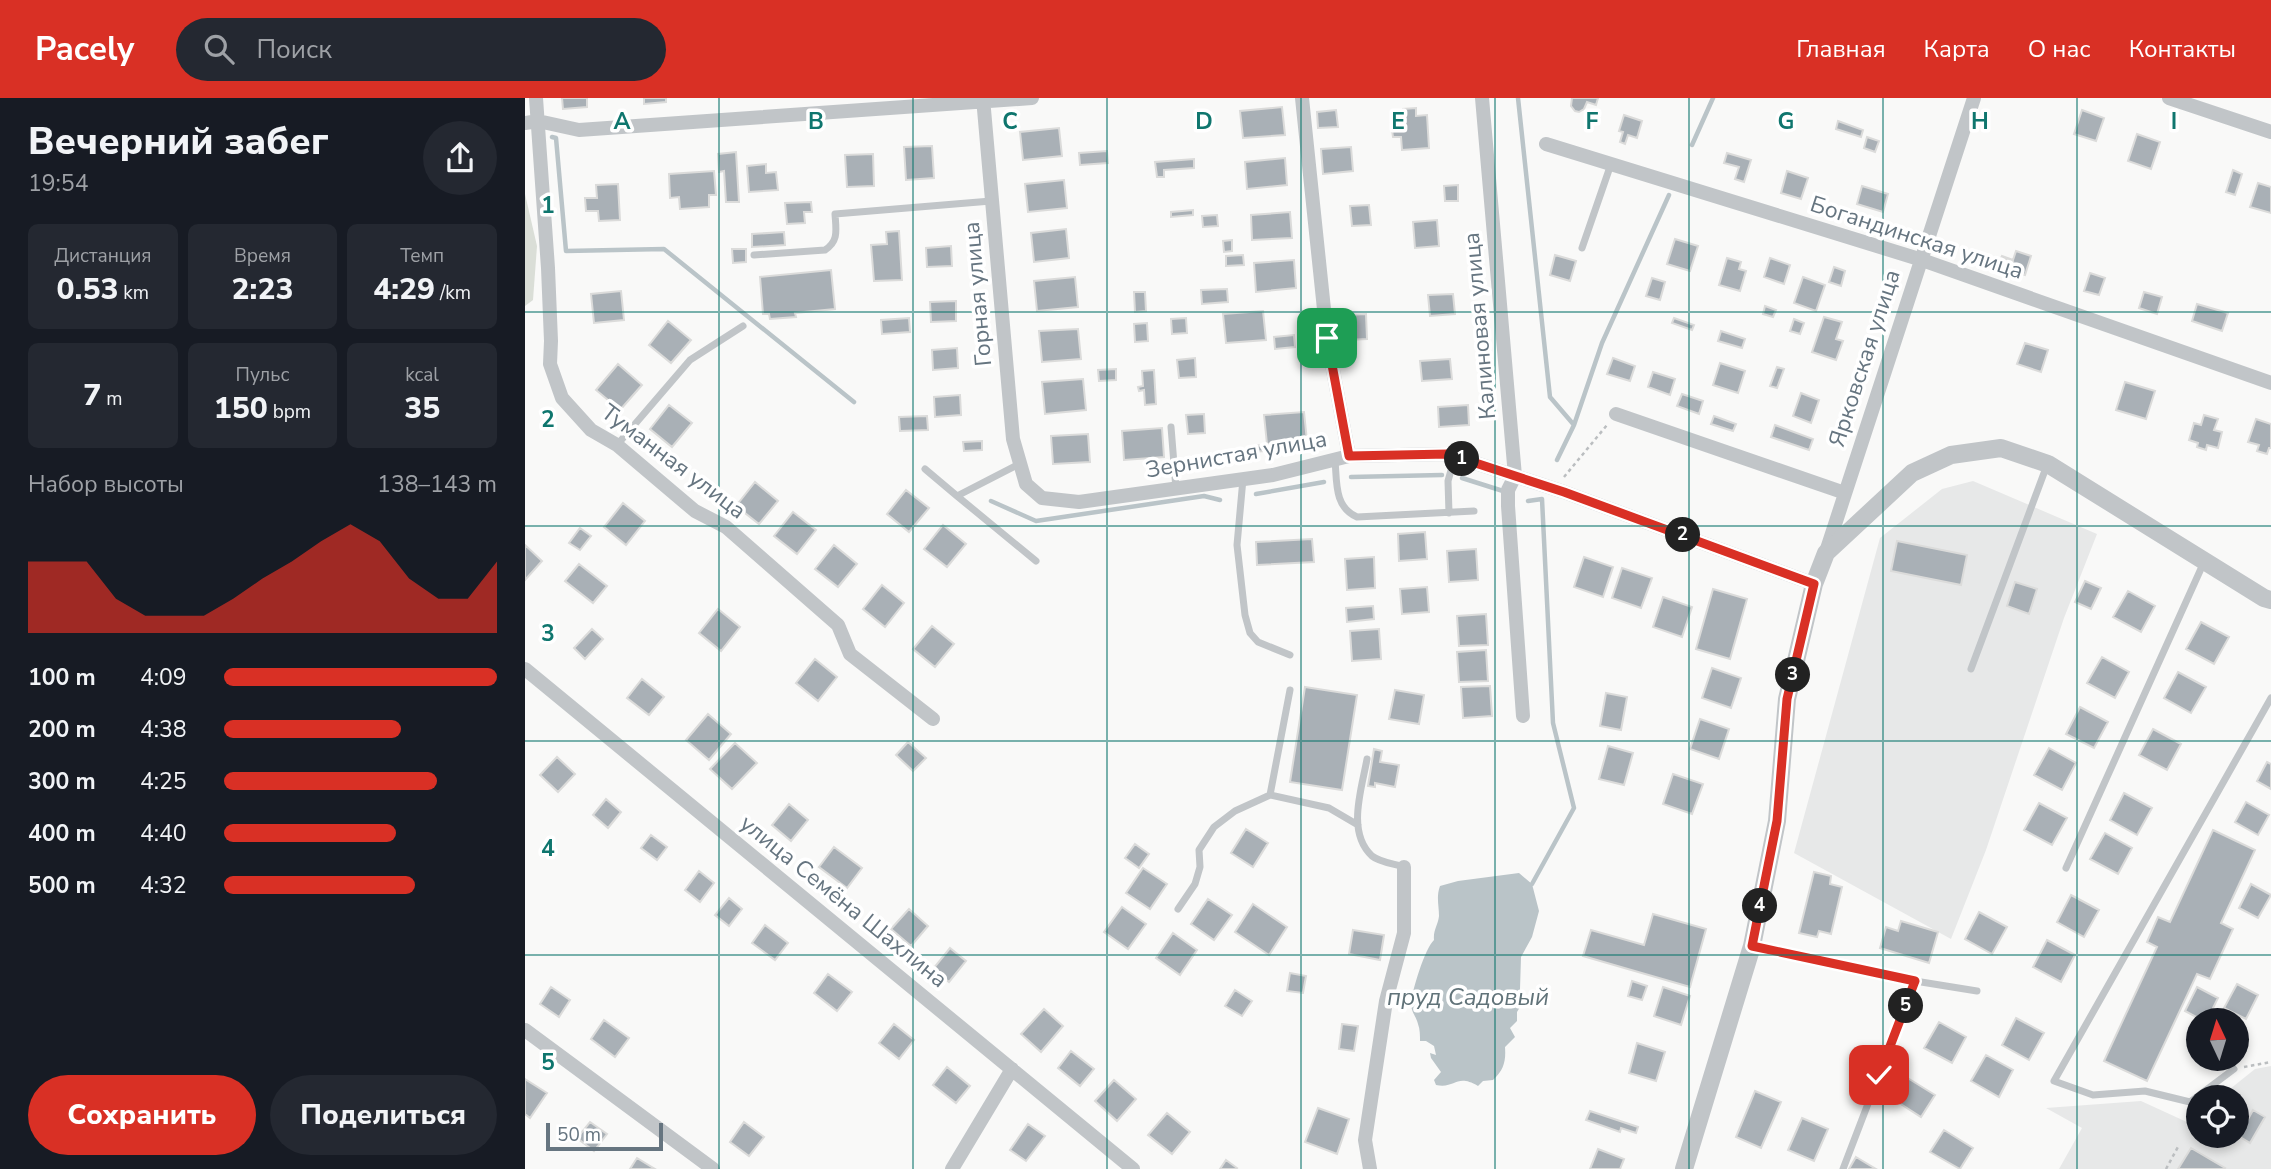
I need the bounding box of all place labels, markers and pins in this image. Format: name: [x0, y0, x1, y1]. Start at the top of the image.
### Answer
pin: [1297, 308, 1357, 368]
pin: 1: [1445, 442, 1479, 476]
pin: 2: [1665, 518, 1701, 552]
pin: 3: [1775, 658, 1811, 692]
pin: 4: [1743, 888, 1777, 924]
pin: 5: [1889, 988, 1923, 1024]
pin: [1849, 1045, 1909, 1105]

